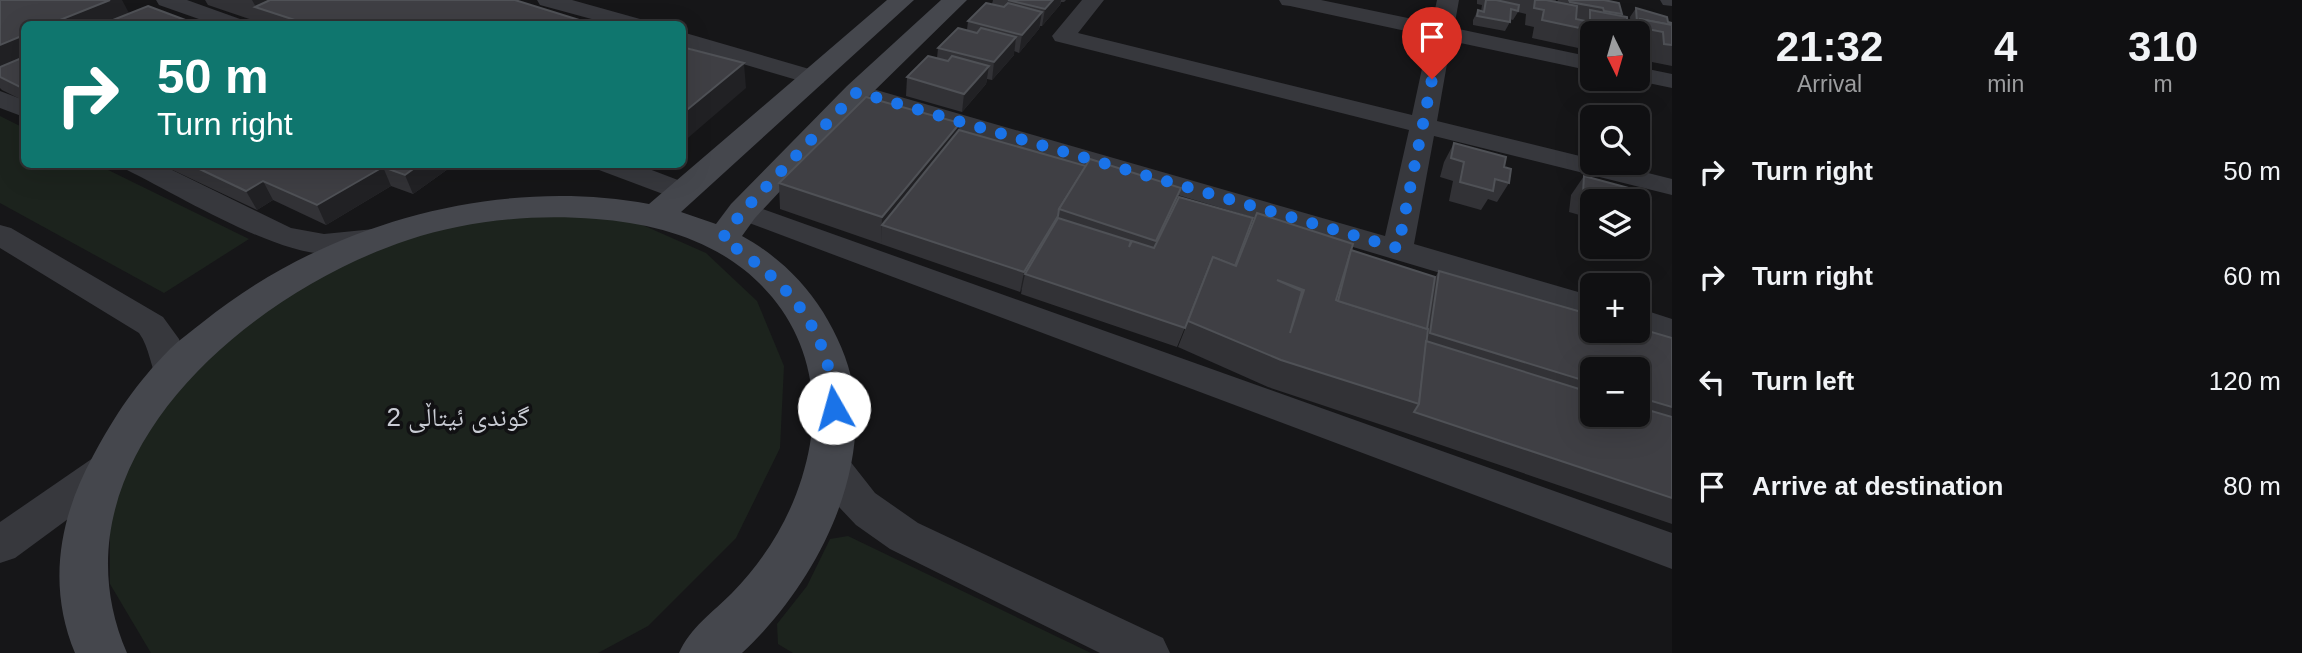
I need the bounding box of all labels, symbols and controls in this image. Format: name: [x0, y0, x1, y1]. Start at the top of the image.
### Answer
pin: [1402, 7, 1462, 79]
icon: arrive: [1413, 18, 1451, 56]
north arrow: [1580, 21, 1650, 91]
map controls: [1580, 21, 1650, 427]
text: 21:32: [1776, 23, 1883, 70]
text: 4: [1994, 23, 2017, 70]
text: 310: [2128, 23, 2198, 70]
icon: right: [42, 49, 133, 140]
text: 50 m: [157, 49, 269, 103]
text: Arrival: [1797, 71, 1862, 97]
text: min: [1987, 71, 2024, 97]
text: m: [2154, 71, 2173, 97]
button: search: [1580, 105, 1650, 175]
text: Turn right: [157, 106, 293, 142]
icon: right: [1693, 153, 1731, 191]
text: Turn right: [1752, 156, 1873, 186]
text: 50 m: [2223, 156, 2281, 186]
button: layers: [1580, 189, 1650, 259]
icon: right: [1693, 258, 1731, 296]
text: Turn right: [1752, 261, 1873, 291]
text: 60 m: [2223, 261, 2281, 291]
button: +: [1580, 273, 1650, 343]
button: −: [1580, 357, 1650, 427]
icon: left: [1693, 363, 1731, 401]
text: Turn left: [1752, 366, 1854, 396]
text: 120 m: [2209, 366, 2281, 396]
position arrow: [797, 371, 871, 445]
district label: گوندی ئیتاڵی 2: [386, 402, 530, 433]
icon: arrive: [1693, 468, 1731, 506]
text: Arrive at destination: [1752, 471, 2003, 501]
text: 80 m: [2223, 471, 2281, 501]

